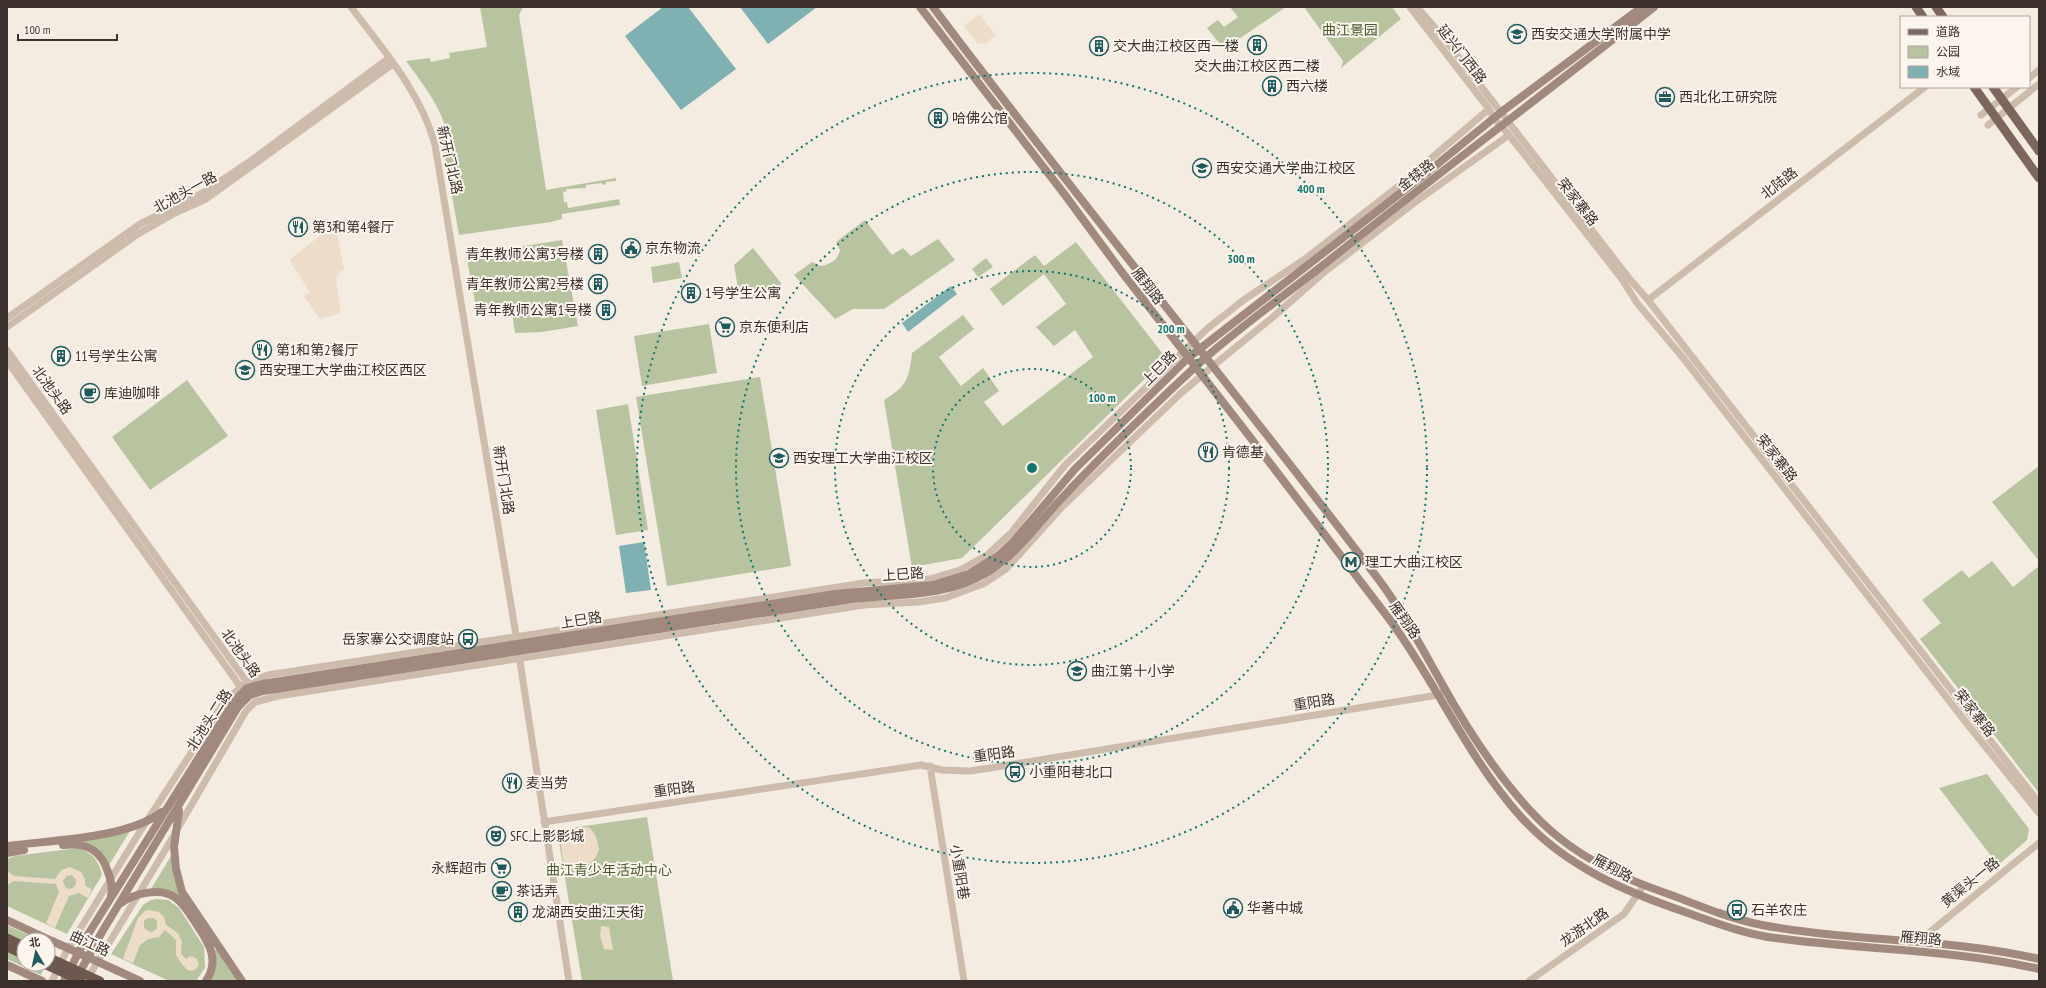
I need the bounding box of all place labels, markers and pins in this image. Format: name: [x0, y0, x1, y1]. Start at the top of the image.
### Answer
school or university icon: 西安交通大学附属中学: [1506, 23, 1528, 45]
place label: 西安交通大学附属中学: [1531, 25, 1671, 43]
building icon: 交大曲江校区西二楼: [1246, 34, 1268, 56]
building icon: 交大曲江校区西一楼: [1088, 35, 1110, 57]
place label: 交大曲江校区西一楼: [1113, 37, 1239, 55]
place label: 交大曲江校区西二楼: [1194, 57, 1320, 75]
building icon: 西六楼: [1261, 75, 1283, 97]
place label: 西六楼: [1286, 77, 1328, 95]
office icon: 西北化工研究院: [1654, 86, 1676, 108]
place label: 西北化工研究院: [1679, 88, 1777, 106]
building icon: 哈佛公馆: [927, 107, 949, 129]
place label: 哈佛公馆: [952, 109, 1008, 127]
school or university icon: 西安交通大学曲江校区: [1191, 157, 1213, 179]
place label: 西安交通大学曲江校区: [1216, 159, 1356, 177]
restaurant icon: 第3和第4餐厅: [287, 216, 309, 238]
place label: 第3和第4餐厅: [312, 218, 395, 236]
public building icon: 京东物流: [620, 237, 642, 259]
place label: 京东物流: [645, 239, 701, 257]
building icon: 青年教师公寓3号楼: [587, 243, 609, 265]
place label: 青年教师公寓3号楼: [466, 245, 584, 263]
building icon: 青年教师公寓2号楼: [587, 273, 609, 295]
place label: 青年教师公寓2号楼: [466, 275, 584, 293]
building icon: 1号学生公寓: [680, 282, 702, 304]
place label: 1号学生公寓: [705, 284, 781, 302]
building icon: 青年教师公寓1号楼: [595, 299, 617, 321]
place label: 青年教师公寓1号楼: [474, 301, 592, 319]
supermarket icon: 京东便利店: [714, 316, 736, 338]
place label: 京东便利店: [739, 318, 809, 336]
restaurant icon: 第1和第2餐厅: [251, 339, 273, 361]
place label: 第1和第2餐厅: [276, 341, 359, 359]
building icon: 11号学生公寓: [50, 345, 72, 367]
place label: 11号学生公寓: [75, 347, 158, 365]
school or university icon: 西安理工大学曲江校区西区: [234, 359, 256, 381]
place label: 西安理工大学曲江校区西区: [259, 361, 427, 379]
cafe icon: 库迪咖啡: [79, 382, 101, 404]
place label: 库迪咖啡: [104, 384, 160, 402]
restaurant icon: 肯德基: [1197, 441, 1219, 463]
place label: 肯德基: [1222, 443, 1264, 461]
school or university icon: 西安理工大学曲江校区: [768, 447, 790, 469]
place label: 西安理工大学曲江校区: [793, 449, 933, 467]
centre of rings: [1025, 461, 1039, 475]
metro station icon: 理工大曲江校区: [1340, 551, 1362, 573]
place label: 理工大曲江校区: [1365, 553, 1463, 571]
bus stop icon: 岳家寨公交调度站: [457, 628, 479, 650]
place label: 岳家寨公交调度站: [342, 630, 454, 648]
school or university icon: 曲江第十小学: [1066, 660, 1088, 682]
place label: 曲江第十小学: [1091, 662, 1175, 680]
bus stop icon: 小重阳巷北口: [1004, 761, 1026, 783]
place label: 小重阳巷北口: [1029, 763, 1113, 781]
restaurant icon: 麦当劳: [501, 772, 523, 794]
place label: 麦当劳: [526, 774, 568, 792]
theatre icon: SFC上影影城: [485, 825, 507, 847]
place label: SFC上影影城: [510, 827, 584, 845]
supermarket icon: 永辉超市: [490, 857, 512, 879]
place label: 永辉超市: [431, 859, 487, 877]
cafe icon: 茶话弄: [491, 880, 513, 902]
place label: 茶话弄: [516, 882, 558, 900]
public building icon: 华著中城: [1222, 897, 1244, 919]
place label: 华著中城: [1247, 899, 1303, 917]
bus stop icon: 石羊农庄: [1726, 899, 1748, 921]
building icon: 龙湖西安曲江天街: [507, 901, 529, 923]
place label: 石羊农庄: [1751, 901, 1807, 919]
place label: 龙湖西安曲江天街: [532, 903, 644, 921]

